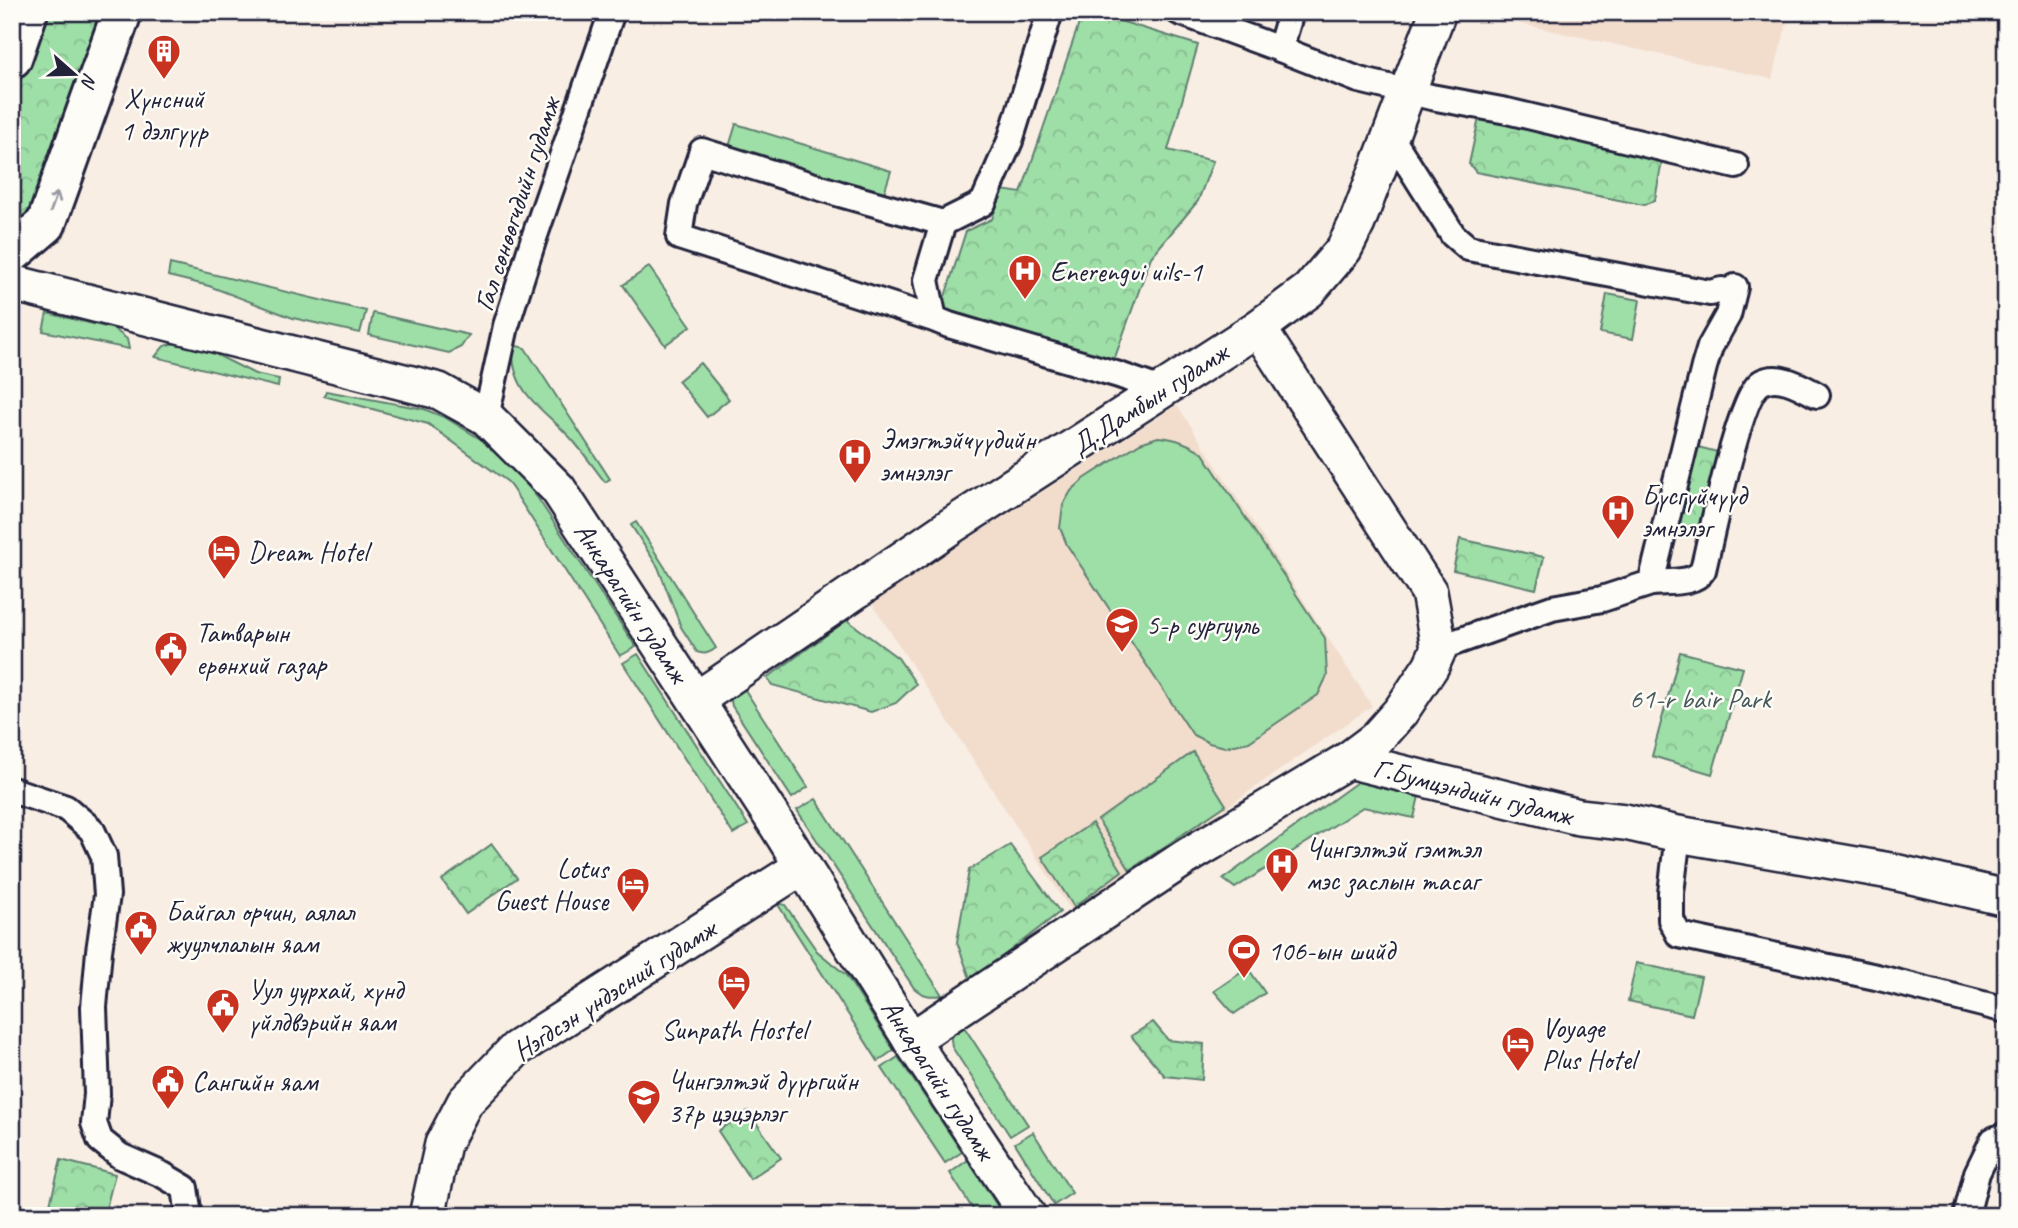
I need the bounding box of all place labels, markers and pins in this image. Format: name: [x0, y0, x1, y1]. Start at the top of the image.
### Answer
building icon: Хүнсний 1 дэлгүүр: [145, 32, 183, 81]
place label: Хүнсний 1 дэлгүүр: [121, 81, 209, 148]
hospital icon: Enerengui uils-1: [1006, 252, 1044, 301]
place label: Enerengui uils-1: [1050, 254, 1204, 289]
place label: Эмэгтэйчүүдийн эмнэлэг: [880, 422, 1037, 489]
hospital icon: Эмэгтэйчүүдийн эмнэлэг: [836, 436, 874, 485]
place label: Бүсгүйчүүд эмнэлэг: [1642, 478, 1750, 545]
hospital icon: Бүсгүйчүүд эмнэлэг: [1599, 492, 1637, 541]
hotel icon: Dream Hotel: [205, 532, 243, 581]
place label: Dream Hotel: [248, 534, 373, 569]
school or university icon: 5-р сургууль: [1103, 605, 1141, 654]
place label: 5-р сургууль: [1146, 607, 1260, 642]
place label: Татварын ерөнхий газар: [196, 615, 328, 682]
public building icon: Татварын ерөнхий газар: [152, 629, 190, 678]
place label: Чингэлтэй гэмтэл мэс заслын тасаг: [1306, 831, 1483, 898]
hospital icon: Чингэлтэй гэмтэл мэс заслын тасаг: [1263, 845, 1301, 894]
place label: Lotus Guest House: [495, 851, 610, 918]
hotel icon: Lotus Guest House: [614, 865, 652, 914]
place label: Байгал орчин, аялал жуулчлалын яам: [166, 894, 356, 961]
public building icon: Байгал орчин, аялал жуулчлалын яам: [122, 908, 160, 957]
sports icon: 106-ын шийд: [1225, 931, 1263, 980]
place label: 106-ын шийд: [1268, 933, 1398, 968]
hotel icon: Sunpath Hostel: [715, 963, 753, 1012]
place label: Уул уурхай, хүнд үйлдвэрийн яам: [248, 972, 406, 1039]
public building icon: Уул уурхай, хүнд үйлдвэрийн яам: [204, 986, 242, 1035]
place label: Voyage Plus Hotel: [1542, 1010, 1641, 1077]
place label: Sunpath Hostel: [661, 1012, 812, 1047]
hotel icon: Voyage Plus Hotel: [1499, 1024, 1537, 1073]
public building icon: Сангийн яам: [149, 1062, 187, 1111]
place label: Чингэлтэй дүүргийн 37р цэцэрлэг: [668, 1063, 859, 1130]
place label: Сангийн яам: [192, 1064, 320, 1099]
school or university icon: Чингэлтэй дүүргийн 37р цэцэрлэг: [625, 1077, 663, 1126]

